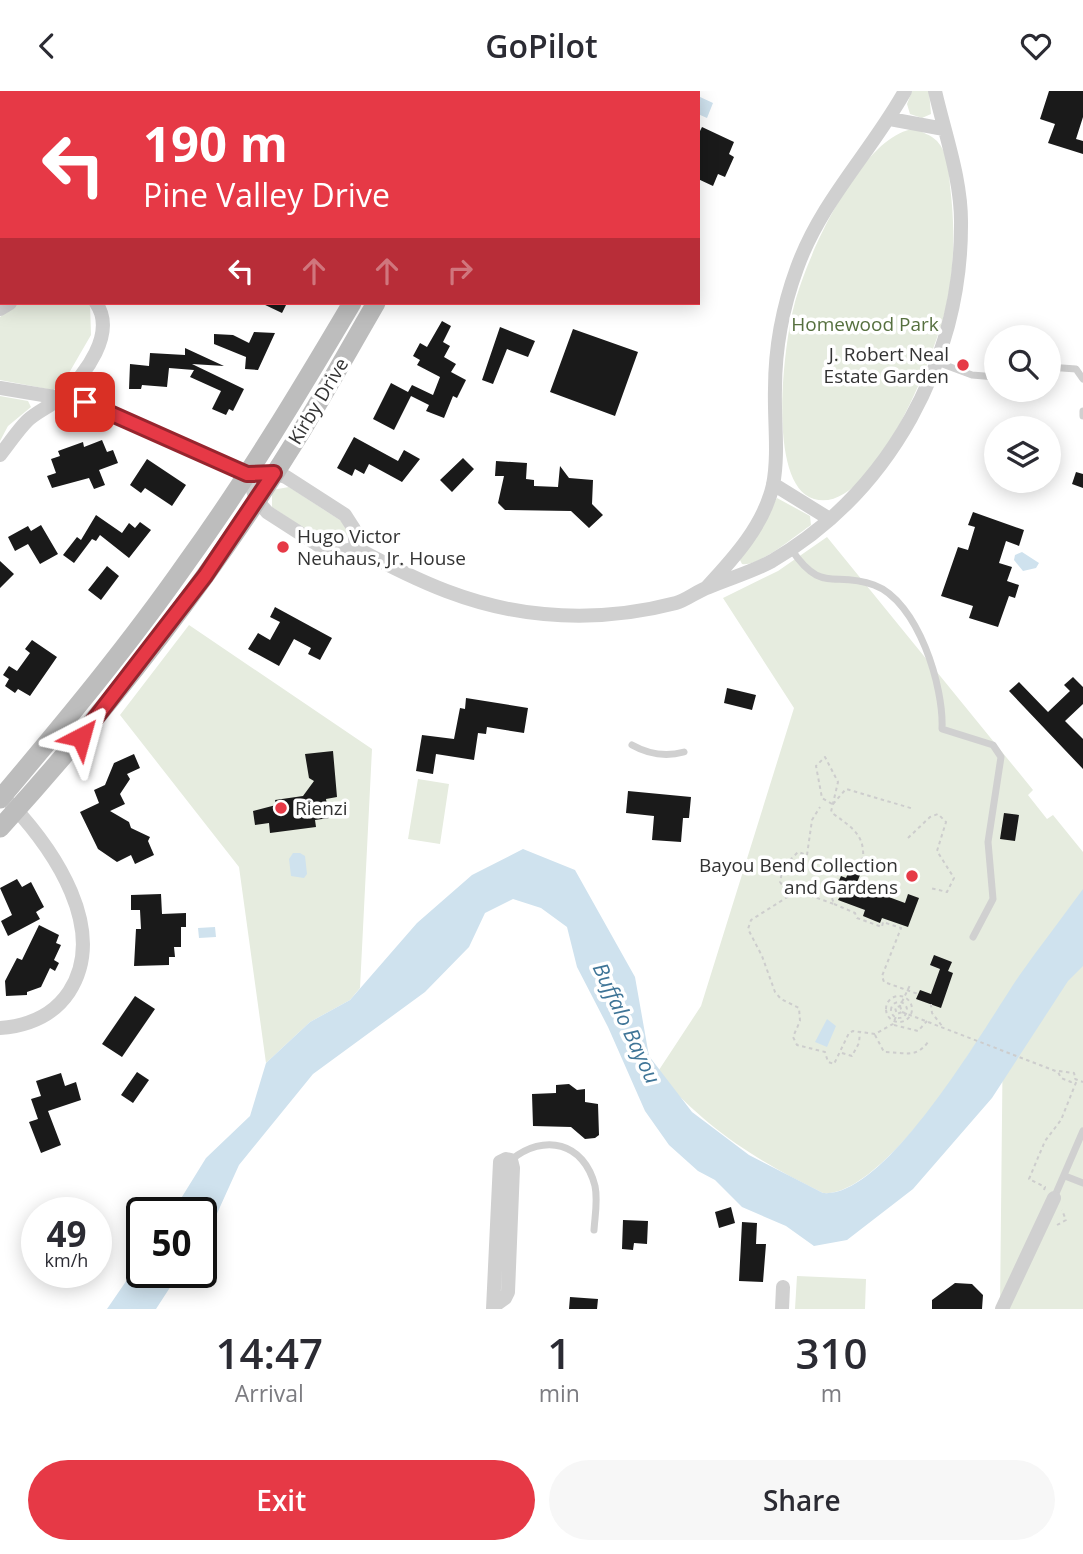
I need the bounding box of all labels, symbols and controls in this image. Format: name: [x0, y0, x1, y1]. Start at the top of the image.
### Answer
text: GoPilot: [485, 24, 598, 67]
icon: back: [28, 27, 66, 65]
icon: heart: [1017, 27, 1055, 65]
text: 190 m: [143, 110, 288, 176]
icon: left: [28, 119, 119, 210]
text: Pine Valley Drive: [143, 173, 390, 216]
icon: left: [222, 252, 260, 290]
icon: ahead: [295, 252, 333, 290]
icon: ahead: [368, 252, 406, 290]
icon: right: [441, 252, 479, 290]
park label: Homewood Park: [791, 311, 939, 337]
map controls: [984, 325, 1061, 493]
button: search: [984, 325, 1061, 402]
place label: J. Robert Neal Estate Garden: [824, 341, 949, 389]
street label: Kirby Drive: [282, 353, 354, 449]
marker: J. Robert Neal Estate Garden: [955, 357, 971, 373]
pin: [55, 372, 115, 432]
icon: arrive: [66, 383, 104, 421]
button: layers: [984, 416, 1061, 493]
place label: Hugo Victor Neuhaus, Jr. House: [297, 523, 466, 571]
marker: Hugo Victor Neuhaus, Jr. House: [275, 539, 291, 555]
position arrow: [44, 700, 118, 774]
place label: Rienzi: [295, 795, 348, 821]
marker: Rienzi: [273, 800, 289, 816]
place label: Bayou Bend Collection and Gardens: [699, 852, 898, 900]
marker: Bayou Bend Collection and Gardens: [904, 868, 920, 884]
water label: Buffalo Bayou: [587, 958, 667, 1088]
speed limit sign: 50: [126, 1197, 217, 1288]
text: 49: [46, 1210, 87, 1257]
text: km/h: [45, 1248, 88, 1272]
text: 14:47: [216, 1324, 323, 1381]
text: 1: [547, 1324, 571, 1381]
text: 310: [795, 1324, 867, 1381]
text: Arrival: [235, 1377, 304, 1409]
text: min: [539, 1377, 580, 1409]
text: m: [821, 1377, 842, 1409]
button: Exit: [28, 1460, 535, 1540]
button: Share: [549, 1460, 1055, 1540]

